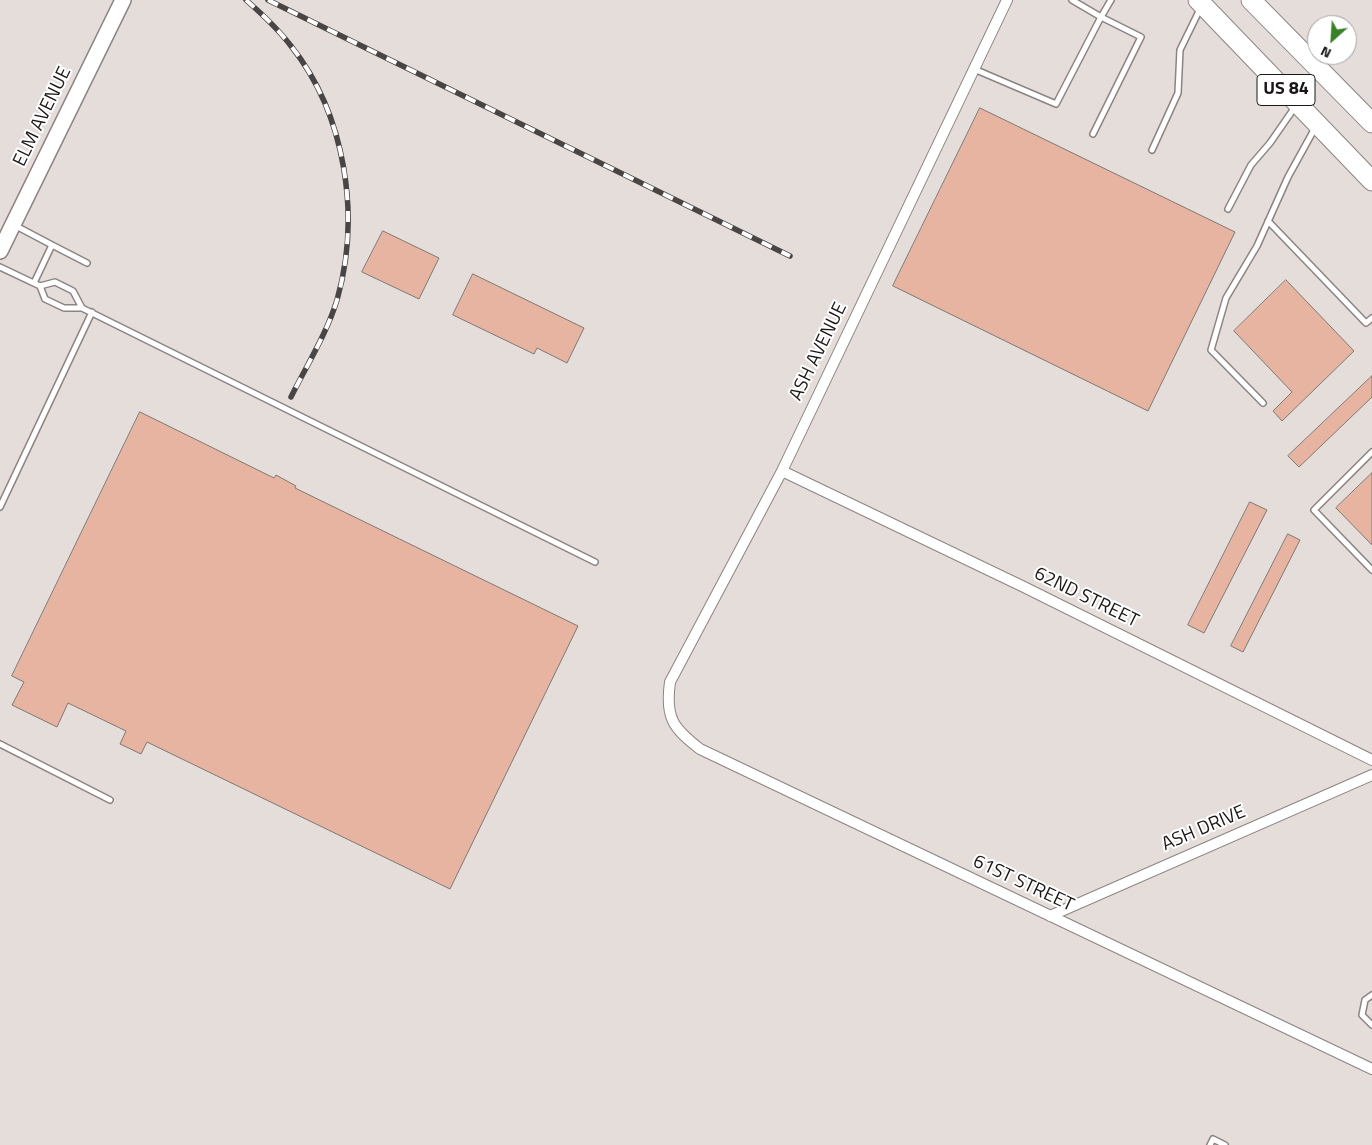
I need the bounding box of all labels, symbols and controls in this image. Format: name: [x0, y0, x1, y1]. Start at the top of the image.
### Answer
north arrow: [1307, 15, 1357, 65]
text: N: [1317, 41, 1335, 65]
street label: ELM AVENUE: [9, 64, 77, 170]
road number: US 84: [1257, 74, 1315, 106]
street label: ASH AVENUE: [785, 299, 853, 405]
street label: 62ND STREET: [1030, 563, 1142, 633]
street label: ASH DRIVE: [1159, 801, 1249, 857]
street label: 61ST STREET: [969, 851, 1077, 917]

